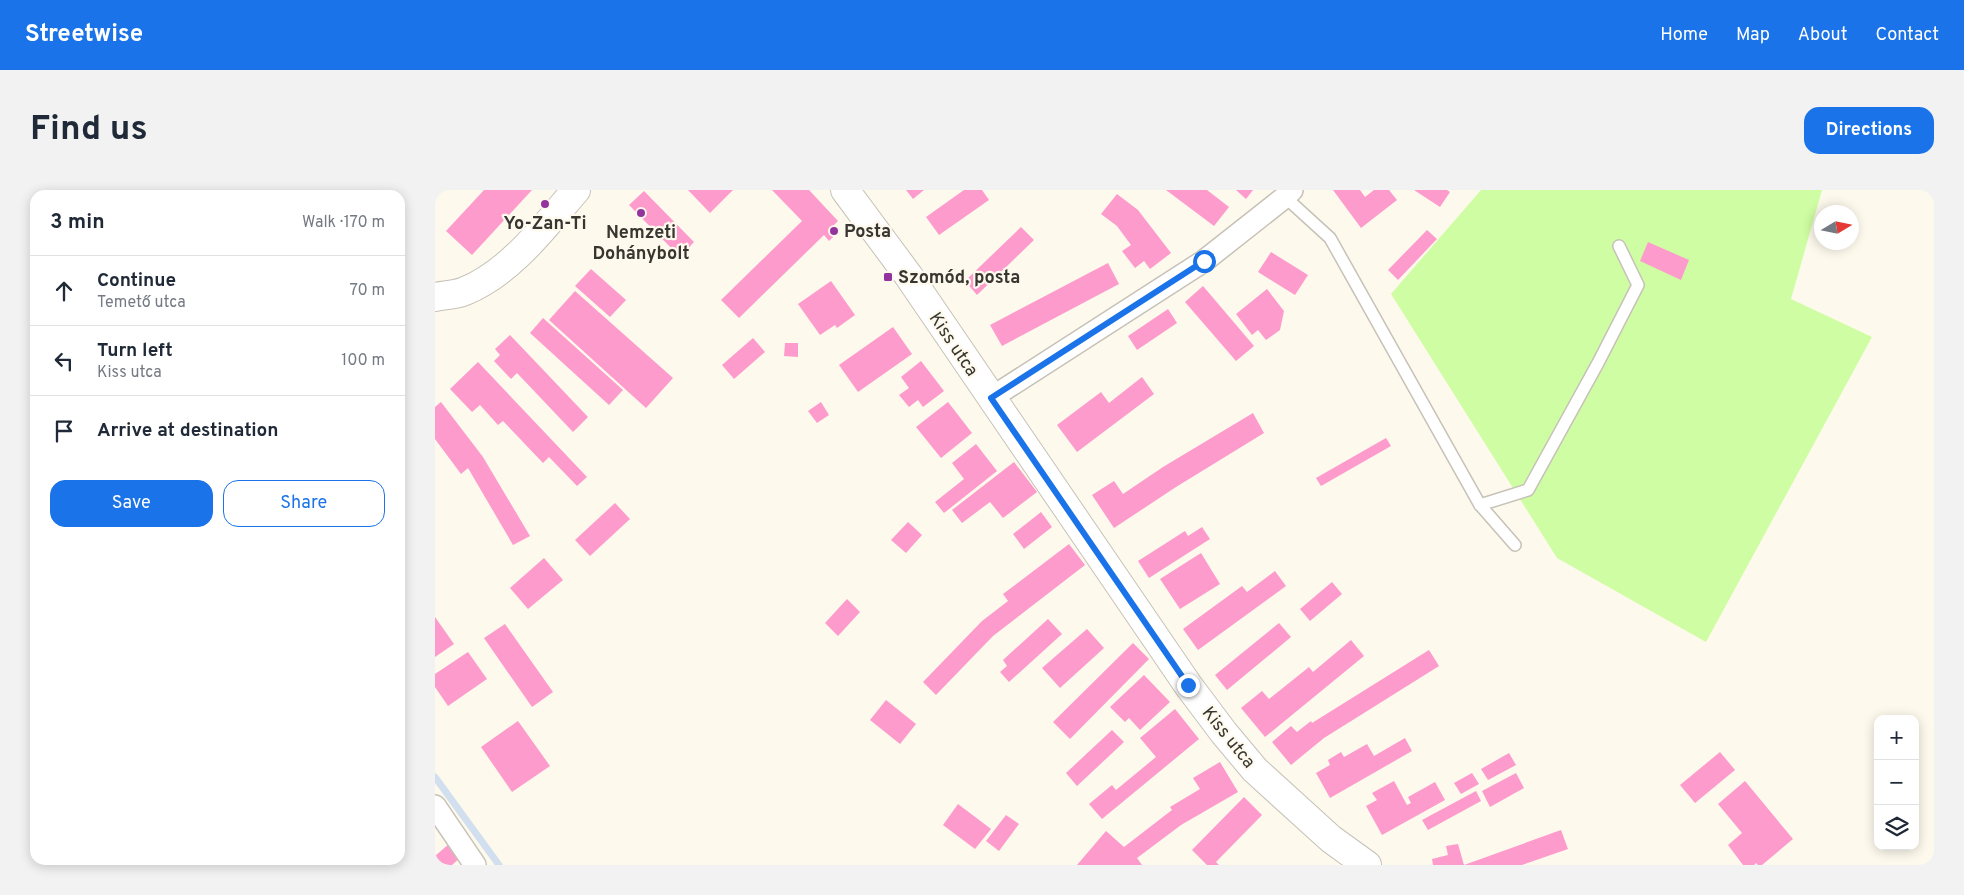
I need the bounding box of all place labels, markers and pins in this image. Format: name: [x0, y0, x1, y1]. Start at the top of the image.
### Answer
marker: Yo-Zan-Ti: [539, 198, 551, 210]
marker: Nemzeti Dohánybolt: [635, 207, 647, 219]
place label: Yo-Zan-Ti: [503, 213, 587, 236]
place label: Posta: [844, 221, 891, 244]
place label: Nemzeti Dohánybolt: [592, 222, 690, 266]
marker: Posta: [828, 225, 840, 237]
place label: Szomód, posta: [898, 267, 1020, 290]
marker: Szomód, posta: [882, 271, 894, 283]

